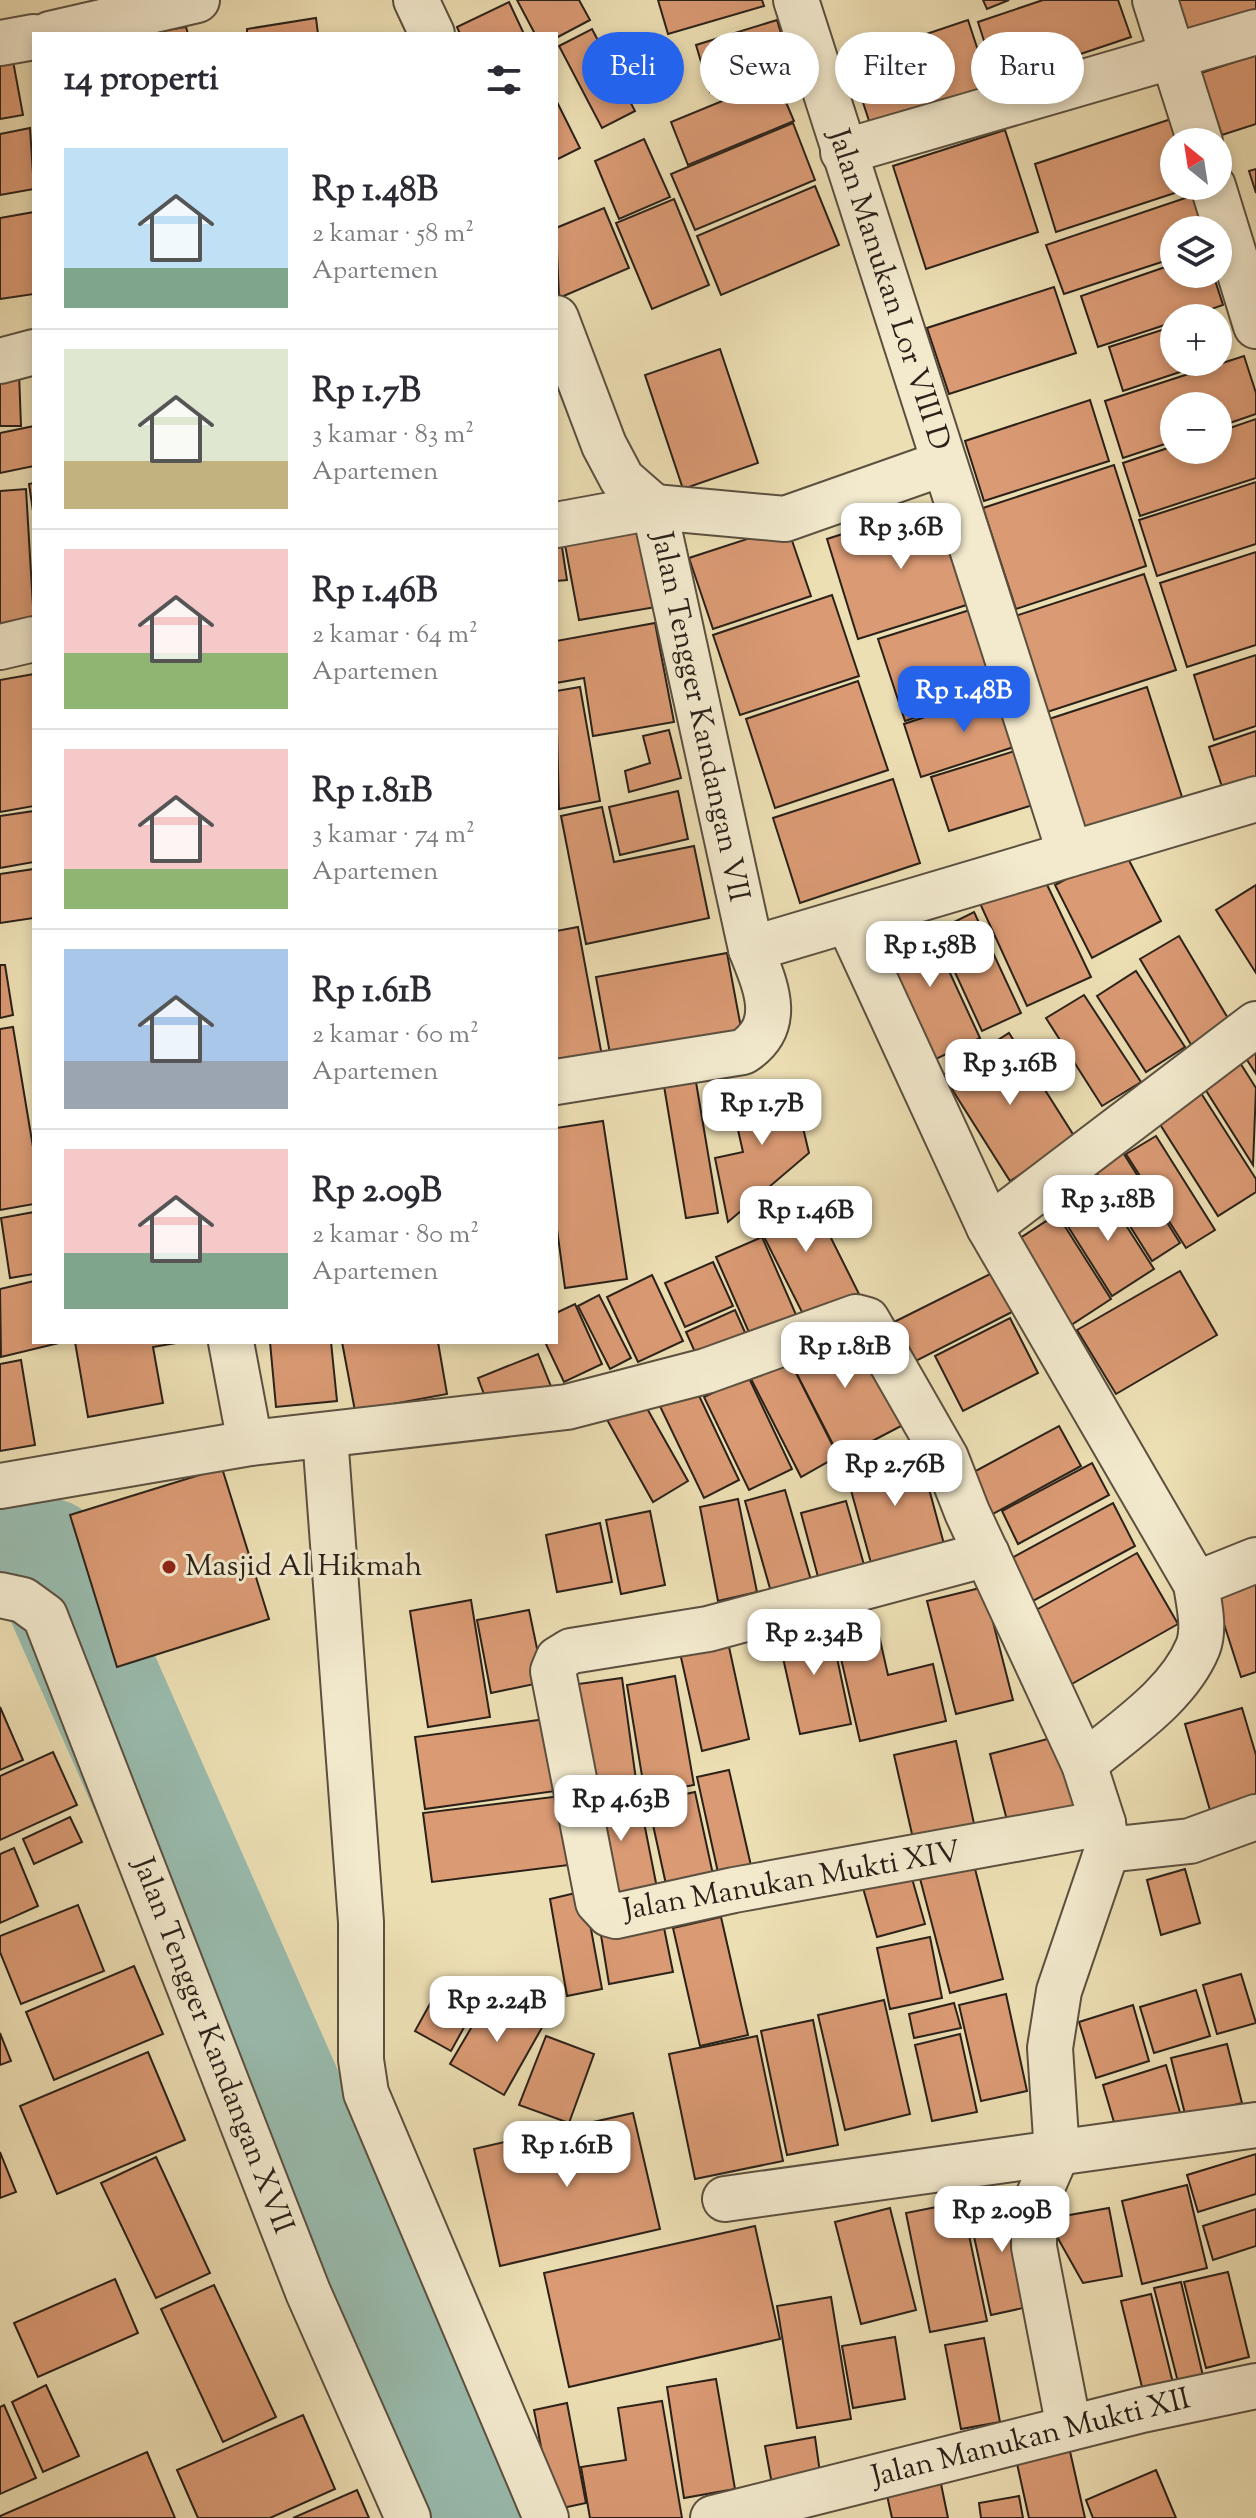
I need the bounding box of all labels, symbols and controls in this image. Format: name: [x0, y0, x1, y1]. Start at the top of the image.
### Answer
chip: Beli: [582, 32, 684, 104]
chip: Sewa: [700, 32, 819, 104]
chip: Filter: [835, 32, 955, 104]
chip: Baru: [971, 32, 1084, 104]
text: 14 properti: [64, 56, 219, 105]
icon: filters: [482, 58, 526, 102]
street label: Jalan Manukan Lor VIII D: [815, 122, 960, 456]
north arrow: [1160, 128, 1232, 200]
map controls: [1160, 128, 1232, 464]
text: Rp 1.48B: [312, 167, 438, 216]
icon: home: [128, 180, 224, 276]
text: 2 kamar · 58 m²: [312, 216, 474, 253]
button: layers: [1160, 216, 1232, 288]
text: Apartemen: [312, 253, 438, 290]
button: +: [1160, 304, 1232, 376]
text: Rp 1.7B: [312, 368, 421, 417]
icon: home: [128, 381, 224, 477]
button: −: [1160, 392, 1232, 464]
text: 3 kamar · 83 m²: [312, 417, 474, 454]
text: Apartemen: [312, 454, 438, 491]
pin: Rp 3.6B: [827, 503, 975, 571]
text: Rp 3.6B: [859, 510, 943, 547]
street label: Jalan Tengger Kandangan VII: [638, 526, 759, 906]
text: Rp 1.46B: [312, 568, 437, 617]
icon: home: [128, 581, 224, 677]
text: 2 kamar · 64 m²: [312, 617, 478, 654]
text: Apartemen: [312, 654, 438, 691]
pin: Rp 1.48B: [881, 666, 1047, 734]
text: Rp 1.48B: [916, 673, 1012, 710]
text: Rp 1.81B: [312, 768, 432, 817]
icon: home: [128, 781, 224, 877]
text: 3 kamar · 74 m²: [312, 817, 475, 854]
text: Apartemen: [312, 854, 438, 891]
pin: Rp 1.58B: [847, 921, 1013, 989]
text: Rp 1.58B: [884, 928, 976, 965]
text: Rp 1.61B: [312, 968, 431, 1017]
icon: home: [128, 981, 224, 1077]
text: 2 kamar · 60 m²: [312, 1017, 479, 1054]
pin: Rp 3.16B: [927, 1039, 1093, 1107]
text: Rp 3.16B: [963, 1046, 1057, 1083]
text: Apartemen: [312, 1054, 438, 1091]
pin: Rp 1.7B: [688, 1079, 836, 1147]
text: Rp 1.7B: [720, 1086, 804, 1123]
text: Rp 2.09B: [312, 1168, 442, 1217]
pin: Rp 3.18B: [1025, 1175, 1191, 1243]
icon: home: [128, 1181, 224, 1277]
text: Rp 3.18B: [1061, 1182, 1155, 1219]
pin: Rp 1.46B: [723, 1186, 889, 1254]
text: Rp 1.46B: [758, 1193, 854, 1230]
text: 2 kamar · 80 m²: [312, 1217, 479, 1254]
text: Apartemen: [312, 1254, 438, 1291]
pin: Rp 1.81B: [762, 1322, 928, 1390]
text: Rp 1.81B: [799, 1329, 891, 1366]
pin: Rp 2.76B: [812, 1440, 978, 1508]
text: Rp 2.76B: [845, 1447, 945, 1484]
place label: Masjid Al Hikmah: [185, 1546, 423, 1589]
marker: Masjid Al Hikmah: [160, 1558, 178, 1576]
pin: Rp 2.34B: [731, 1609, 897, 1677]
text: Rp 2.34B: [765, 1616, 863, 1653]
pin: Rp 4.63B: [538, 1775, 704, 1843]
text: Rp 4.63B: [572, 1782, 670, 1819]
street label: Jalan Manukan Mukti XIV: [618, 1831, 964, 1933]
street label: Jalan Tengger Kandangan XVII: [120, 1850, 304, 2240]
pin: Rp 2.24B: [414, 1976, 580, 2044]
text: Rp 2.24B: [448, 1983, 546, 2020]
pin: Rp 1.61B: [484, 2121, 650, 2189]
text: Rp 1.61B: [521, 2128, 613, 2165]
pin: Rp 2.09B: [919, 2186, 1085, 2254]
text: Rp 2.09B: [952, 2193, 1052, 2230]
street label: Jalan Manukan Mukti XII: [865, 2379, 1195, 2500]

